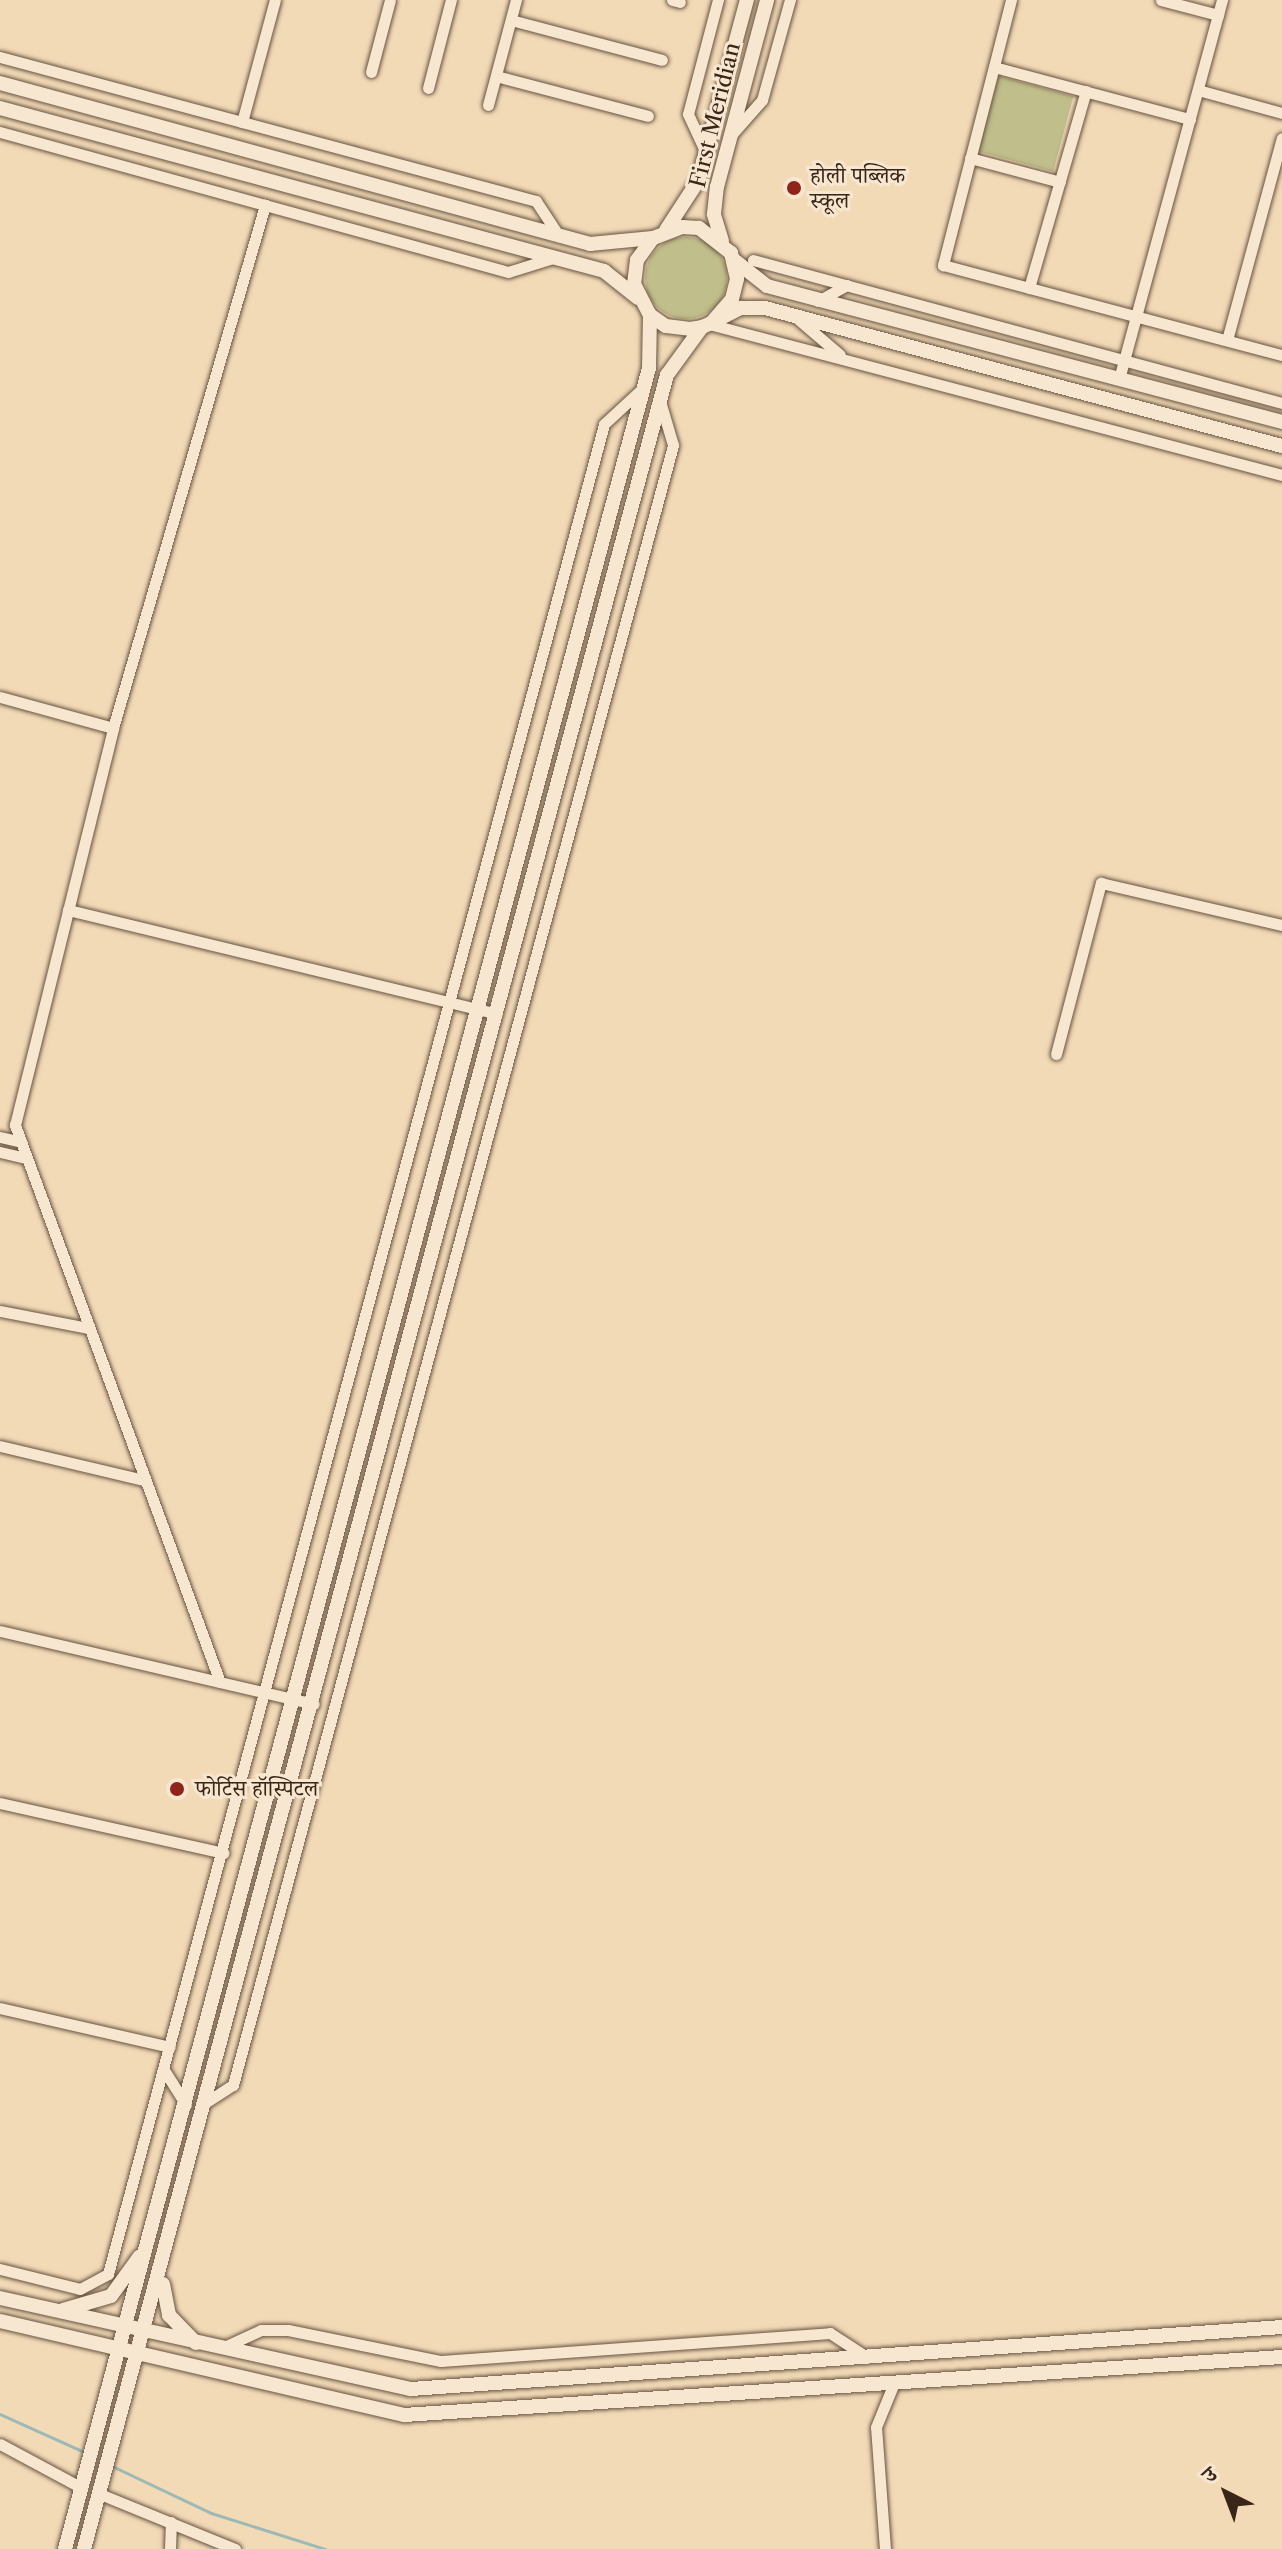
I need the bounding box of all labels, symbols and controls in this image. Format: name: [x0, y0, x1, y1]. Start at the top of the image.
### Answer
street label: First Meridian: [684, 40, 746, 190]
place label: होली पब्लिक स्कूल: [810, 162, 905, 214]
marker: होली पब्लिक स्कूल: [785, 179, 803, 197]
place label: फोर्टिस हॉस्पिटल: [195, 1776, 318, 1802]
marker: फोर्टिस हॉस्पिटल: [166, 1778, 188, 1800]
north arrow: [1186, 2453, 1266, 2533]
text: उ: [1196, 2461, 1223, 2489]

